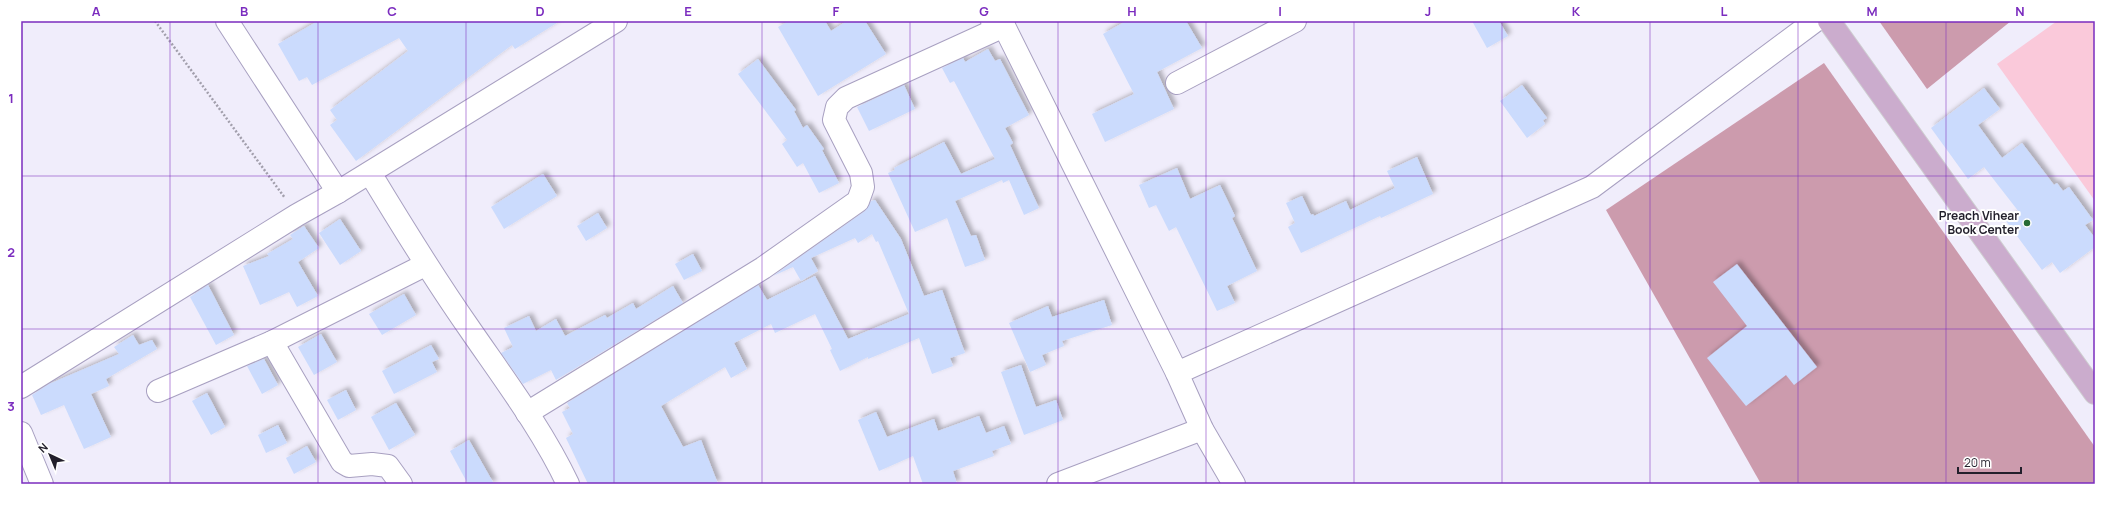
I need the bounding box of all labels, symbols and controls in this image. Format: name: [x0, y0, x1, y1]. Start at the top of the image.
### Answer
text: A: [92, 2, 101, 20]
text: B: [240, 2, 248, 20]
text: C: [387, 2, 397, 20]
text: D: [535, 2, 545, 20]
text: E: [684, 2, 692, 20]
text: F: [833, 2, 840, 20]
text: G: [979, 2, 989, 20]
text: H: [1127, 2, 1137, 20]
text: I: [1278, 2, 1282, 20]
text: J: [1425, 2, 1431, 20]
text: K: [1572, 2, 1581, 20]
text: L: [1721, 2, 1728, 20]
text: M: [1866, 2, 1878, 20]
text: N: [2015, 2, 2025, 20]
text: 1: [8, 89, 14, 107]
place label: Preach Vihear Book Center: [1939, 207, 2019, 238]
marker: Preach Vihear Book Center: [2022, 218, 2032, 228]
text: 2: [7, 243, 15, 261]
text: 3: [7, 397, 15, 415]
north arrow: [30, 435, 70, 475]
text: N: [35, 439, 51, 456]
scale bar: [1958, 449, 2021, 475]
text: 20 m: [1964, 454, 1991, 471]

